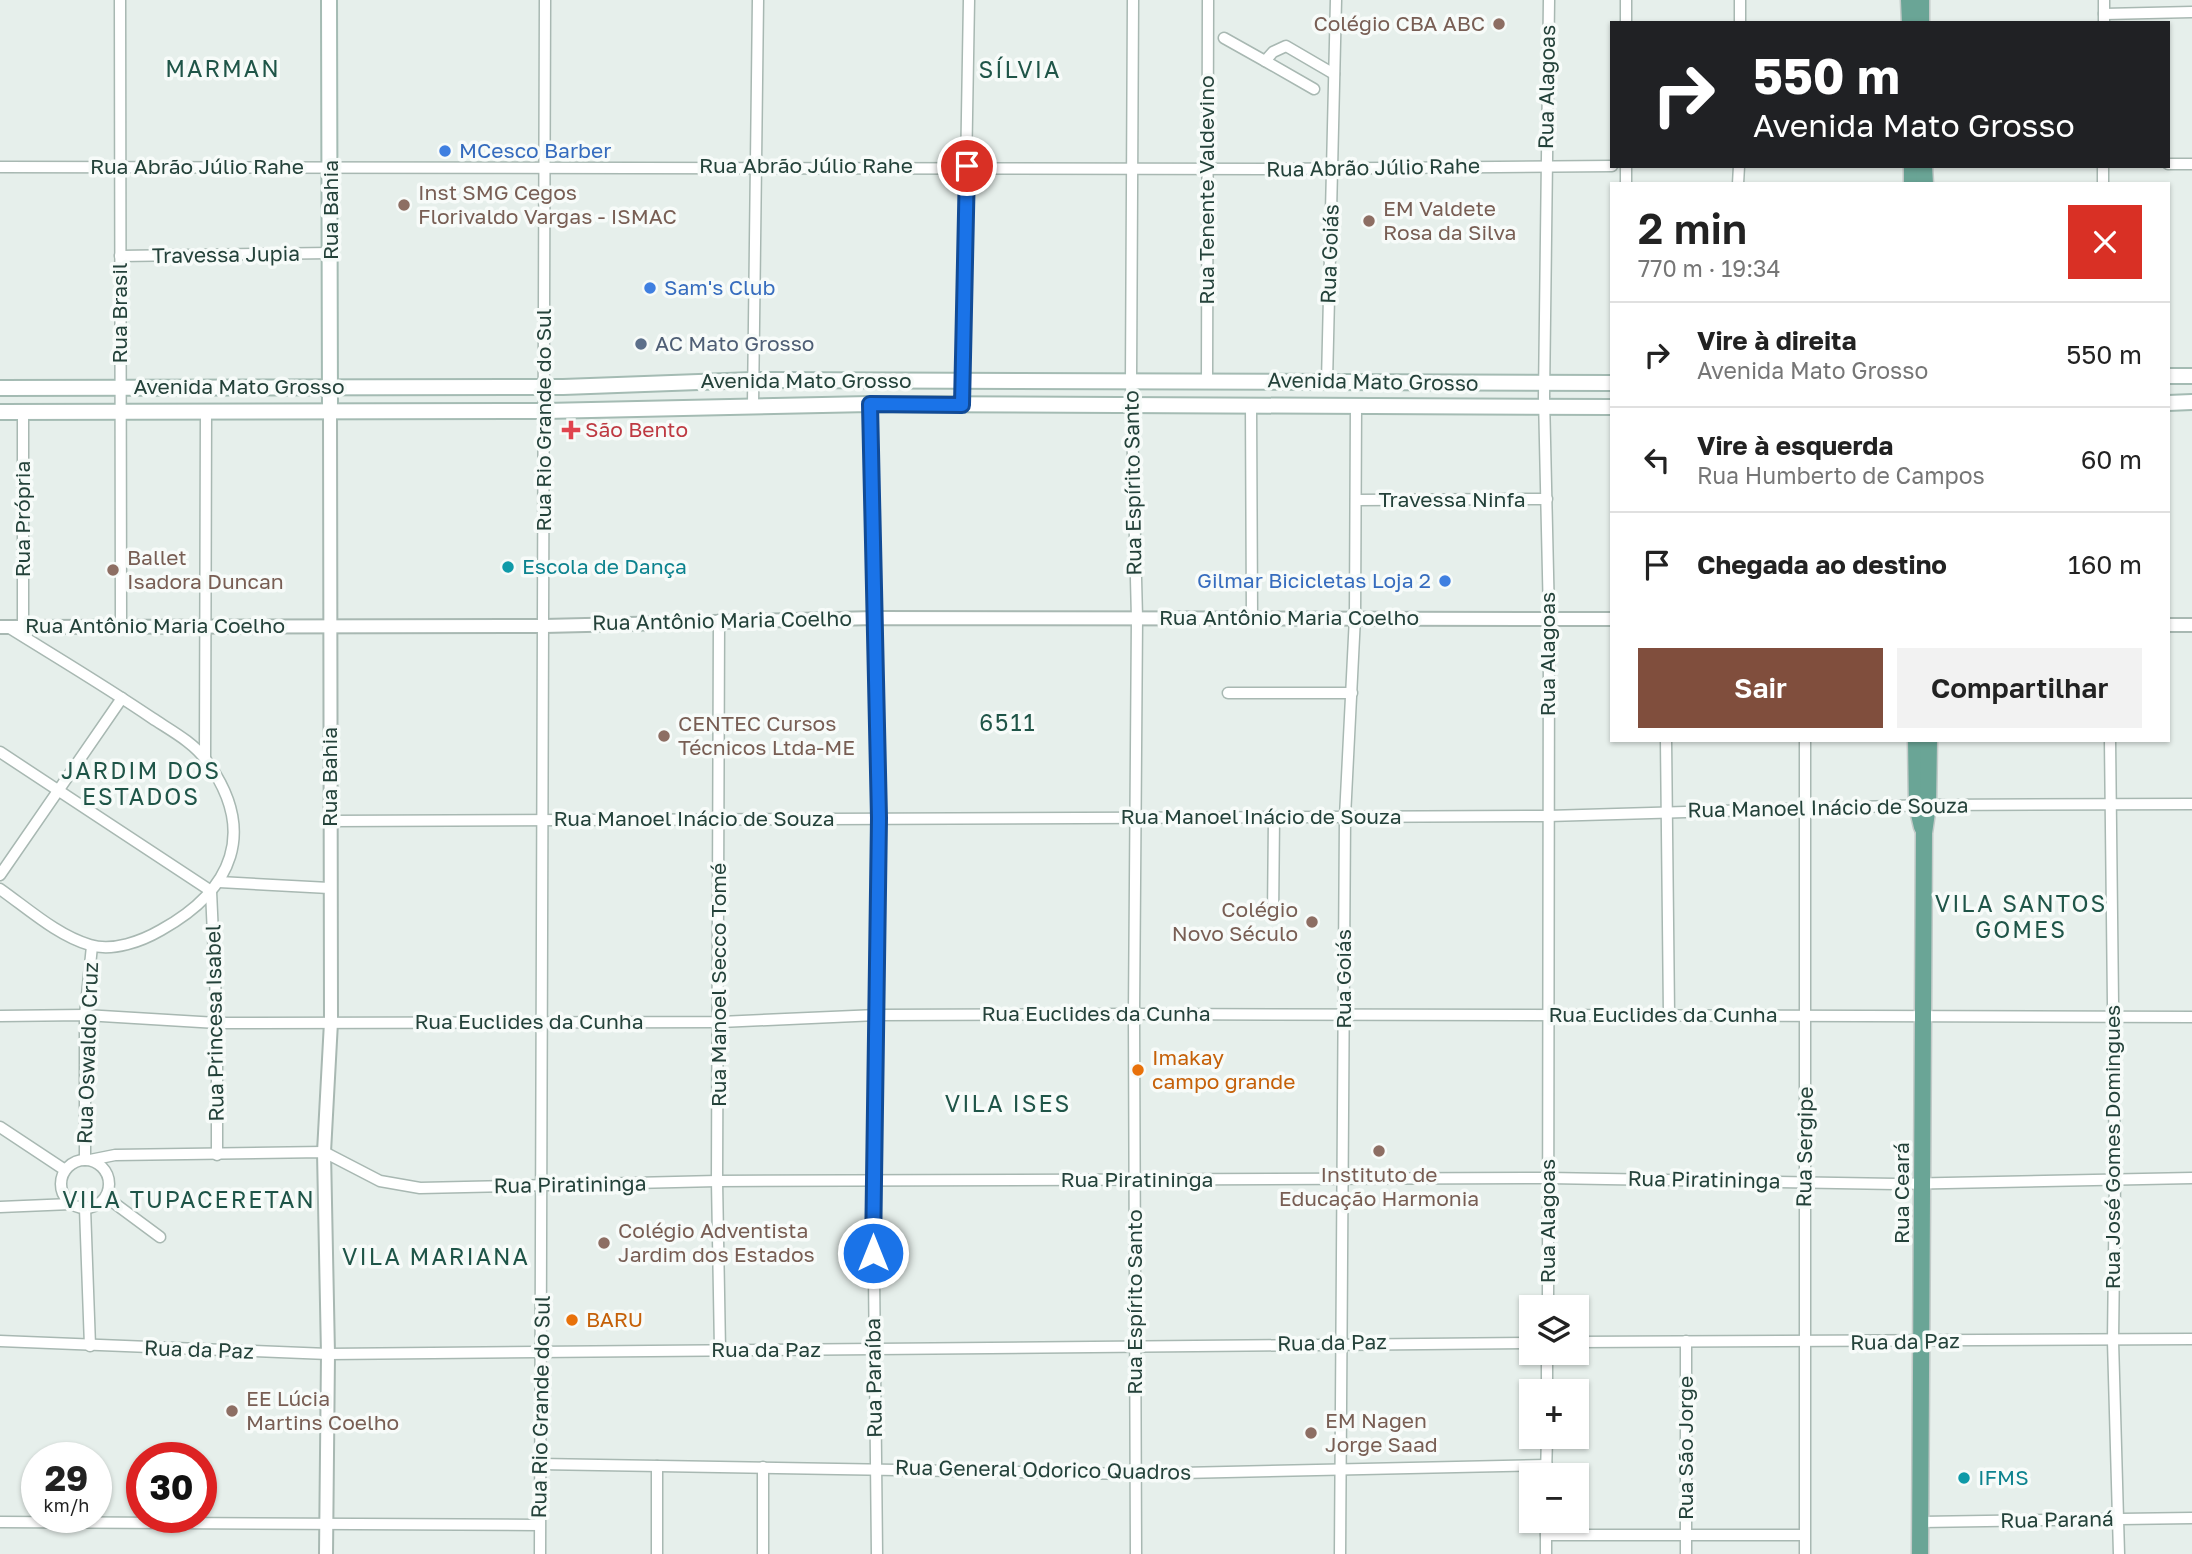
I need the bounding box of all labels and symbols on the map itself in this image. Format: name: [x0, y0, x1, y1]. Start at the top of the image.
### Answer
place label: Colégio CBA ABC: [1313, 10, 1485, 36]
marker: Colégio CBA ABC: [1491, 16, 1507, 32]
street label: Rua Alagoas: [1532, 25, 1560, 149]
district label: MARMAN: [165, 54, 281, 82]
district label: SÍLVIA: [979, 55, 1061, 83]
street label: Rua Tenente Valdevino: [1193, 75, 1219, 305]
pin: [937, 136, 997, 196]
place label: MCesco Barber: [459, 137, 611, 163]
marker: MCesco Barber: [437, 143, 453, 159]
street label: Rua Abrão Júlio Rahe: [699, 152, 913, 178]
street label: Rua Abrão Júlio Rahe: [1266, 152, 1480, 182]
street label: Rua Abrão Júlio Rahe: [90, 153, 304, 179]
street label: Rua Bahia: [317, 160, 343, 260]
place label: Inst SMG Cegos Florivaldo Vargas - ISMAC: [418, 179, 677, 229]
place label: EM Valdete Rosa da Silva: [1383, 195, 1516, 245]
marker: Inst SMG Cegos Florivaldo Vargas - ISMAC: [396, 197, 412, 213]
street label: Rua Goiás: [1314, 204, 1344, 304]
marker: EM Valdete Rosa da Silva: [1361, 213, 1377, 229]
street label: Travessa Jupia: [152, 240, 300, 268]
street label: Rua Brasil: [106, 262, 132, 364]
place label: Sam's Club: [664, 274, 775, 300]
marker: Sam's Club: [642, 280, 658, 296]
street label: Rua Rio Grande do Sul: [530, 309, 556, 531]
place label: AC Mato Grosso: [655, 330, 814, 356]
marker: AC Mato Grosso: [633, 336, 649, 352]
street label: Avenida Mato Grosso: [1267, 366, 1479, 396]
street label: Avenida Mato Grosso: [700, 367, 912, 393]
street label: Avenida Mato Grosso: [133, 373, 345, 399]
street label: Rua Espírito Santo: [1117, 390, 1147, 576]
place label: São Bento: [585, 416, 688, 442]
marker: São Bento: [563, 422, 579, 438]
street label: Rua Própria: [9, 461, 35, 577]
street label: Travessa Ninfa: [1378, 486, 1526, 512]
place label: Ballet Isadora Duncan: [127, 544, 284, 594]
place label: Escola de Dança: [522, 553, 687, 579]
marker: Escola de Dança: [500, 559, 516, 575]
marker: Ballet Isadora Duncan: [105, 562, 121, 578]
place label: Gilmar Bicicletas Loja 2: [1197, 567, 1431, 593]
marker: Gilmar Bicicletas Loja 2: [1437, 573, 1453, 589]
street label: Rua Alagoas: [1534, 592, 1560, 716]
street label: Rua Antônio Maria Coelho: [1159, 604, 1419, 630]
street label: Rua Antônio Maria Coelho: [592, 605, 852, 635]
street label: Rua Antônio Maria Coelho: [25, 612, 285, 638]
district label: 6511: [979, 708, 1037, 736]
place label: CENTEC Cursos Técnicos Ltda-ME: [678, 710, 855, 760]
street label: Rua Bahia: [316, 727, 342, 827]
marker: CENTEC Cursos Técnicos Ltda-ME: [656, 728, 672, 744]
district label: JARDIM DOS ESTADOS: [61, 756, 221, 810]
street label: Rua Manoel Inácio de Souza: [1687, 792, 1969, 822]
street label: Rua Manoel Inácio de Souza: [1120, 803, 1402, 829]
street label: Rua Manoel Inácio de Souza: [553, 805, 835, 831]
street label: Rua Manoel Secco Tomé: [705, 863, 731, 1107]
district label: VILA SANTOS GOMES: [1935, 889, 2107, 943]
place label: Colégio Novo Século: [1172, 896, 1298, 946]
marker: Colégio Novo Século: [1304, 914, 1320, 930]
street label: Rua Princesa Isabel: [199, 924, 229, 1122]
street label: Rua Goiás: [1330, 929, 1356, 1029]
street label: Rua Oswaldo Cruz: [71, 962, 103, 1144]
street label: Rua Euclides da Cunha: [981, 1000, 1211, 1026]
street label: Rua Euclides da Cunha: [1548, 1001, 1778, 1027]
street label: Rua José Gomes Domingues: [2099, 1005, 2125, 1289]
street label: Rua Euclides da Cunha: [414, 1008, 644, 1034]
place label: Imakay campo grande: [1152, 1044, 1295, 1094]
marker: Imakay campo grande: [1130, 1062, 1146, 1078]
street label: Rua Sergipe: [1790, 1086, 1818, 1208]
district label: VILA ISES: [945, 1089, 1071, 1117]
street label: Rua Ceará: [1888, 1142, 1914, 1244]
marker: Instituto de Educação Harmonia: [1371, 1143, 1387, 1159]
street label: Rua Alagoas: [1534, 1159, 1560, 1283]
place label: Instituto de Educação Harmonia: [1279, 1161, 1479, 1211]
street label: Rua Piratininga: [1627, 1165, 1781, 1193]
street label: Rua Piratininga: [1061, 1166, 1213, 1192]
street label: Rua Piratininga: [493, 1170, 647, 1198]
district label: VILA TUPACERETAN: [62, 1185, 316, 1213]
street label: Rua Espírito Santo: [1121, 1209, 1147, 1395]
position arrow: [836, 1216, 910, 1290]
place label: Colégio Adventista Jardim dos Estados: [618, 1217, 815, 1267]
marker: Colégio Adventista Jardim dos Estados: [596, 1235, 612, 1251]
district label: VILA MARIANA: [342, 1242, 530, 1270]
street label: Rua Rio Grande do Sul: [525, 1295, 555, 1519]
place label: BARU: [586, 1306, 643, 1332]
marker: BARU: [564, 1312, 580, 1328]
street label: Rua Paraíba: [859, 1318, 887, 1438]
street label: Rua da Paz: [1850, 1327, 1960, 1355]
street label: Rua da Paz: [1277, 1328, 1387, 1356]
street label: Rua da Paz: [144, 1334, 254, 1364]
street label: Rua da Paz: [711, 1336, 821, 1362]
street label: Rua São Jorge: [1672, 1376, 1698, 1520]
place label: EE Lúcia Martins Coelho: [246, 1385, 399, 1435]
marker: EE Lúcia Martins Coelho: [224, 1403, 240, 1419]
place label: EM Nagen Jorge Saad: [1325, 1407, 1438, 1457]
marker: EM Nagen Jorge Saad: [1303, 1425, 1319, 1441]
speed limit sign: 30: [126, 1442, 217, 1533]
street label: Rua General Odorico Quadros: [895, 1453, 1191, 1485]
place label: IFMS: [1978, 1464, 2029, 1490]
marker: IFMS: [1956, 1470, 1972, 1486]
street label: Rua Paraná: [2000, 1505, 2114, 1533]

